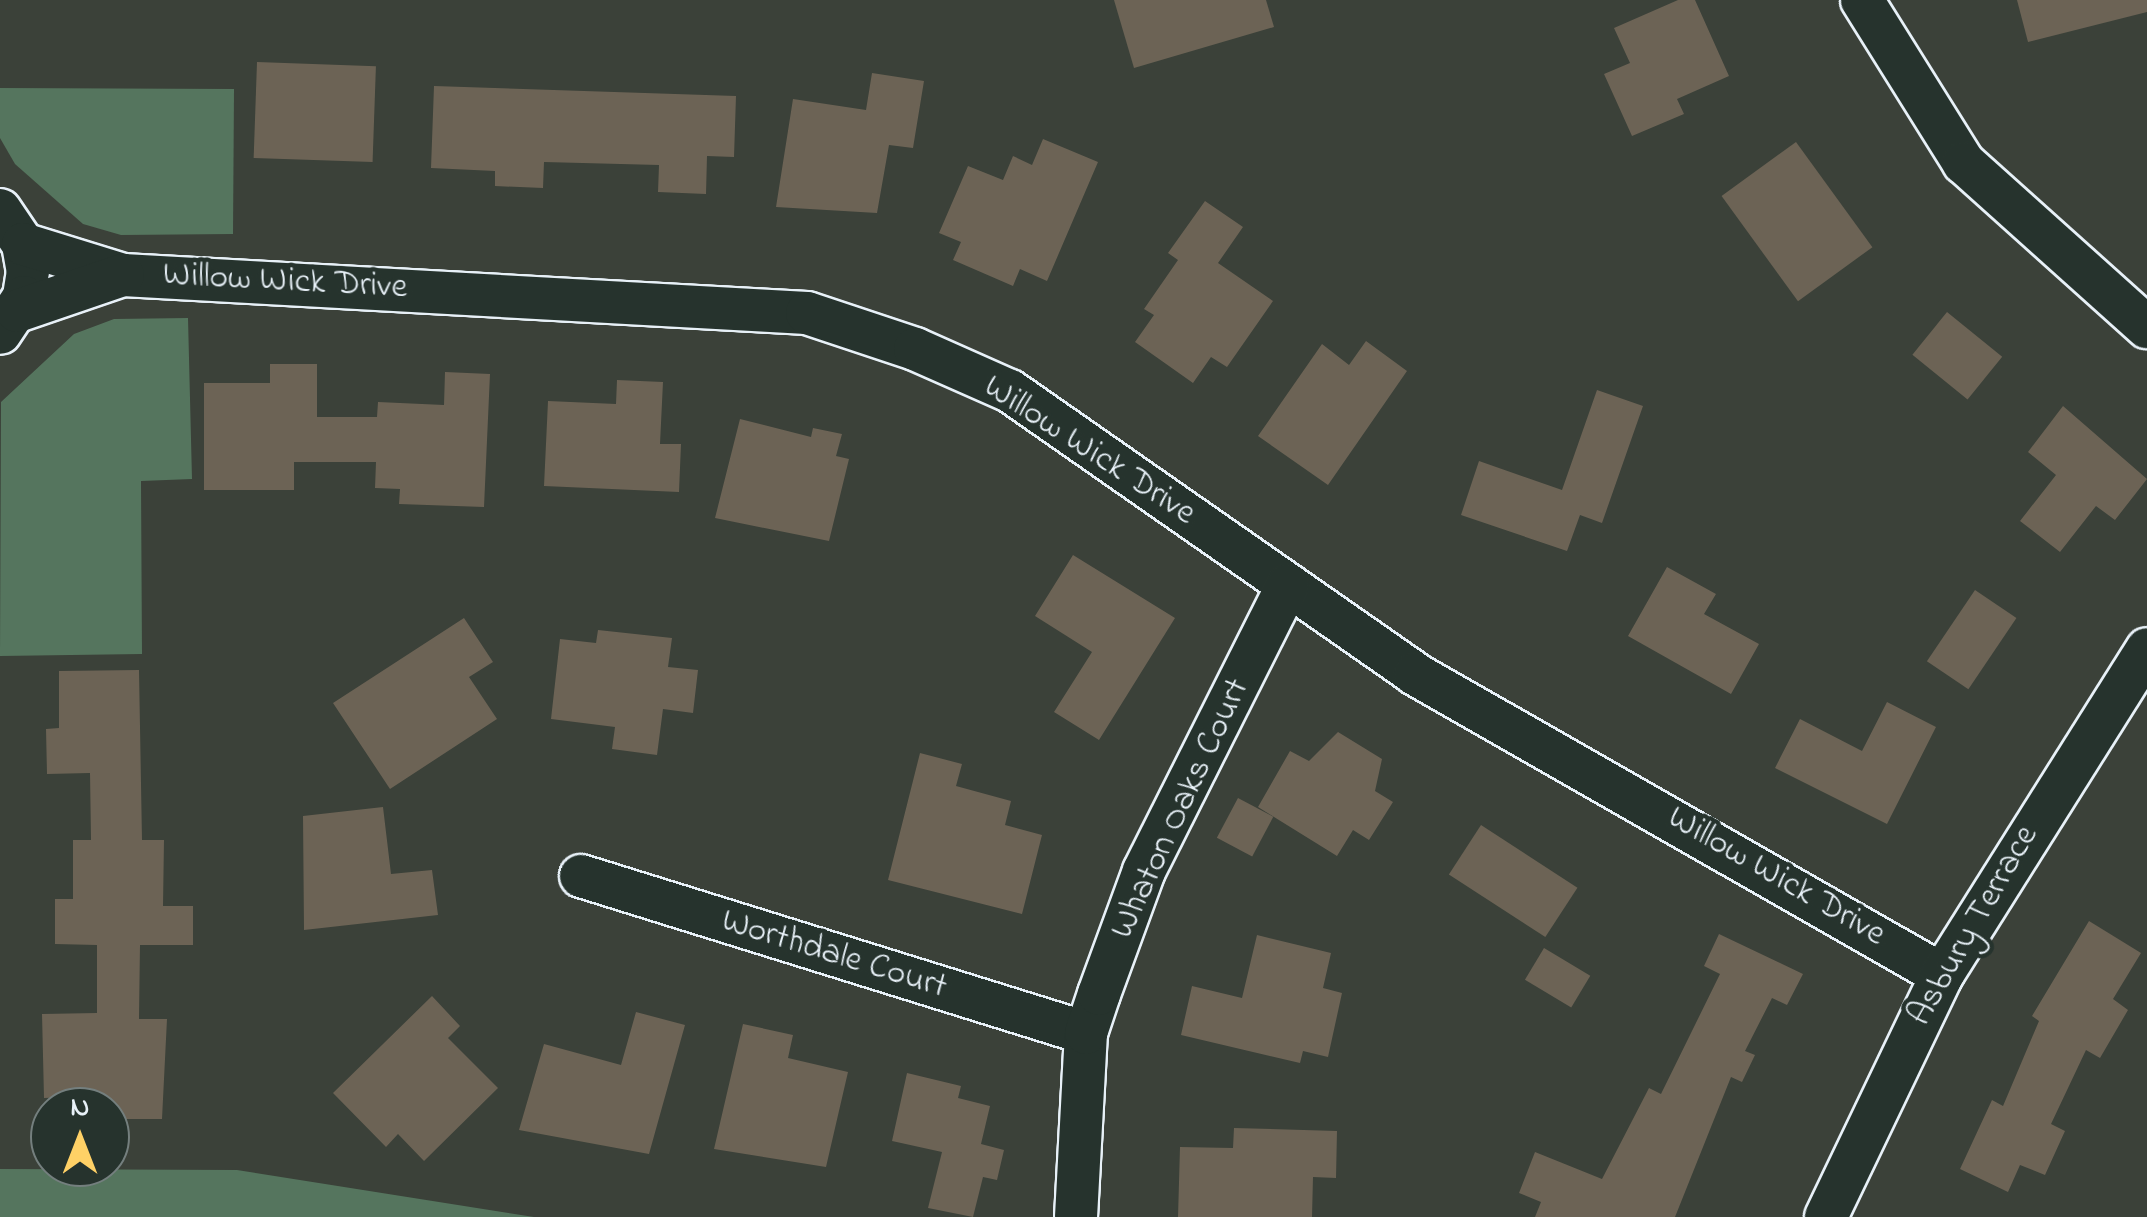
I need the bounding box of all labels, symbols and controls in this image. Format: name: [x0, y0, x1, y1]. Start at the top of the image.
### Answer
street label: Willow Wick Drive: [162, 255, 408, 309]
street label: Willow Wick Drive: [975, 367, 1203, 535]
street label: Whaton Oaks Court: [1102, 672, 1260, 946]
street label: Willow Wick Drive: [1660, 798, 1892, 956]
street label: Asbury Terrace: [1900, 818, 2048, 1034]
street label: Worthdale Court: [716, 901, 952, 1009]
north arrow: [30, 1087, 130, 1187]
text: N: [71, 1088, 89, 1129]

